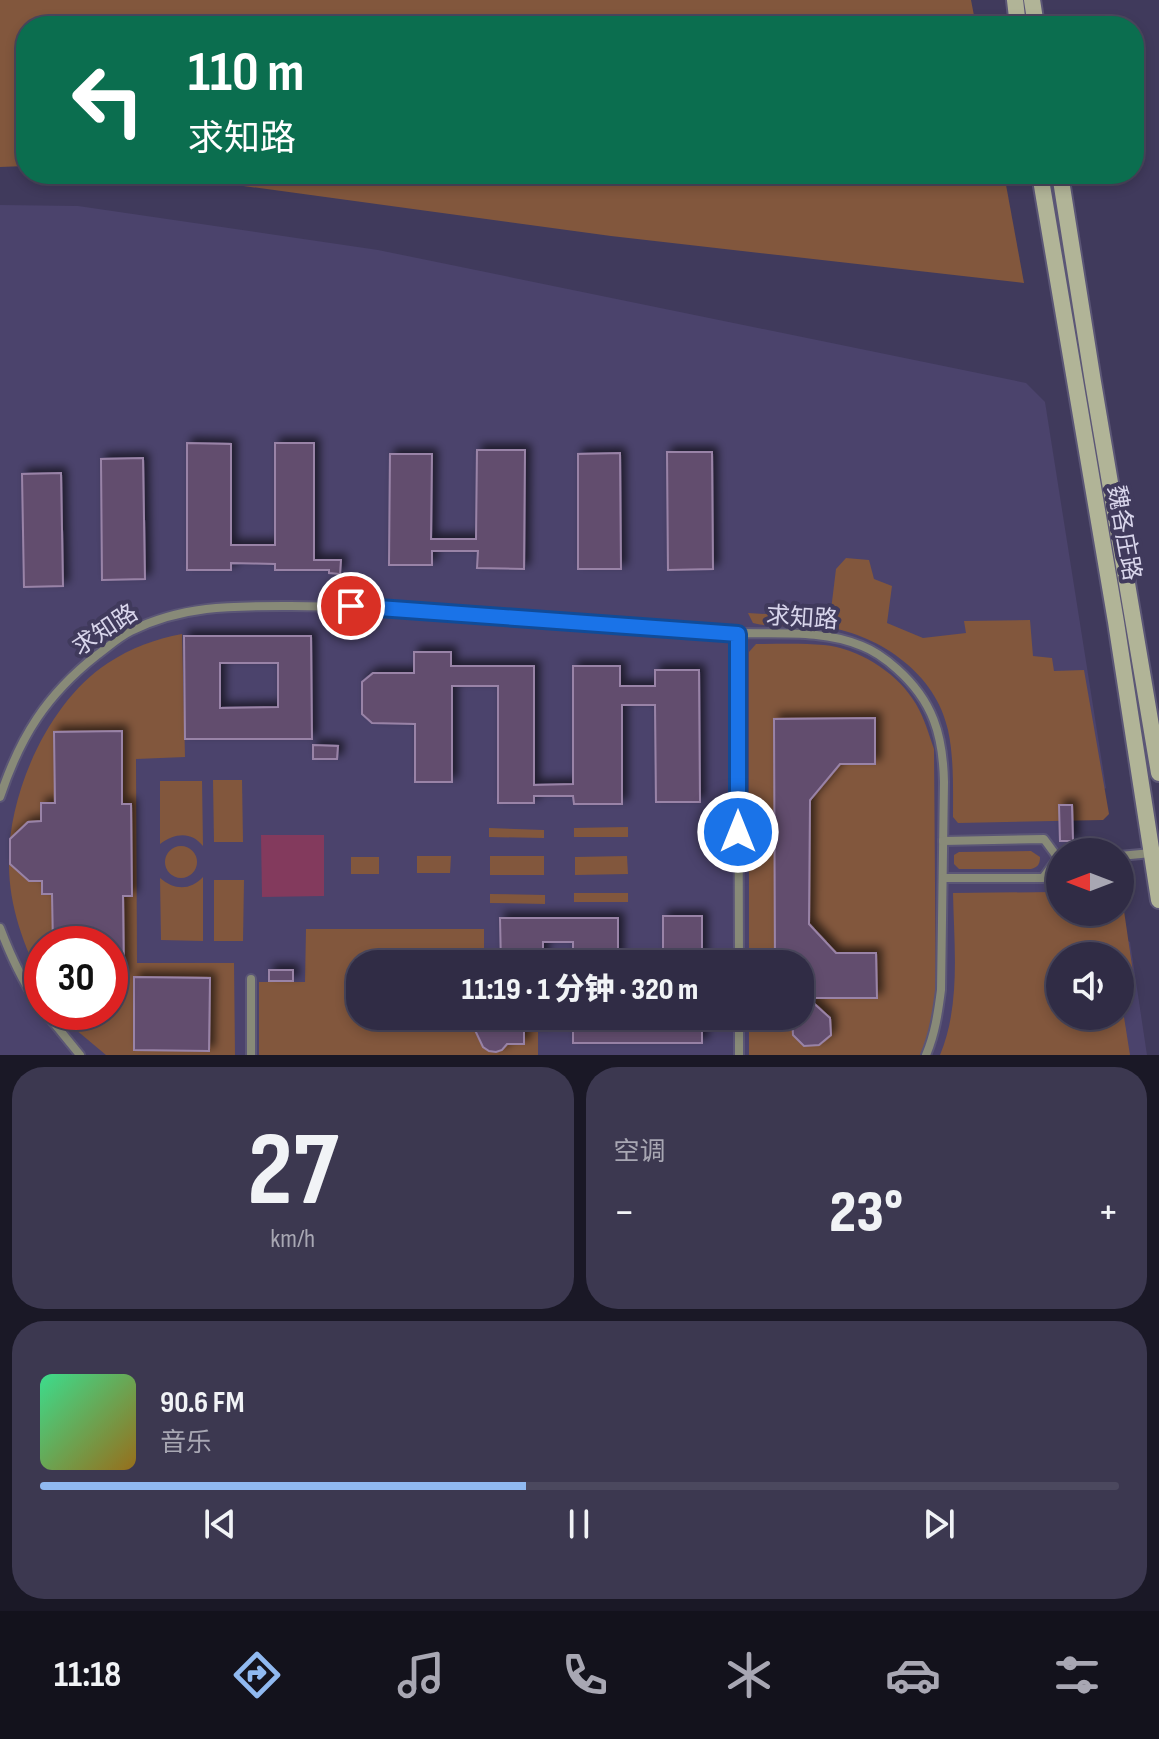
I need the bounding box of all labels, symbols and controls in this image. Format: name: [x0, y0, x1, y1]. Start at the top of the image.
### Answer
text: 110 m: [188, 40, 304, 107]
icon: left: [56, 48, 160, 152]
text: 求知路: [188, 118, 296, 161]
street label: 魏各庄路: [1101, 483, 1147, 583]
pin: [317, 572, 385, 640]
icon: arrive: [329, 584, 373, 628]
street label: 求知路: [67, 598, 143, 662]
street label: 求知路: [765, 601, 839, 635]
position arrow: [696, 790, 780, 874]
north arrow: [1046, 838, 1134, 926]
map controls: [1046, 838, 1134, 1030]
speed limit sign: 30: [24, 926, 128, 1030]
button: sound: [1046, 942, 1134, 1030]
text: 11:19 · 1 分钟 · 320 m: [462, 972, 698, 1008]
text: 27: [247, 1109, 338, 1234]
text: 空调: [614, 1137, 666, 1168]
text: 23°: [829, 1177, 903, 1249]
text: −: [614, 1186, 635, 1239]
text: +: [1097, 1186, 1119, 1239]
text: km/h: [270, 1224, 315, 1255]
text: 90.6 FM: [160, 1385, 244, 1421]
text: 音乐: [160, 1428, 212, 1459]
icon: previous: [198, 1502, 242, 1546]
icon: pause: [557, 1502, 601, 1546]
icon: next: [917, 1502, 961, 1546]
icon: directions: [229, 1647, 285, 1703]
icon: music: [393, 1647, 449, 1703]
icon: phone: [557, 1647, 613, 1703]
icon: climate: [721, 1647, 777, 1703]
icon: car: [885, 1647, 941, 1703]
icon: filters: [1049, 1647, 1105, 1703]
text: 11:18: [54, 1654, 121, 1697]

